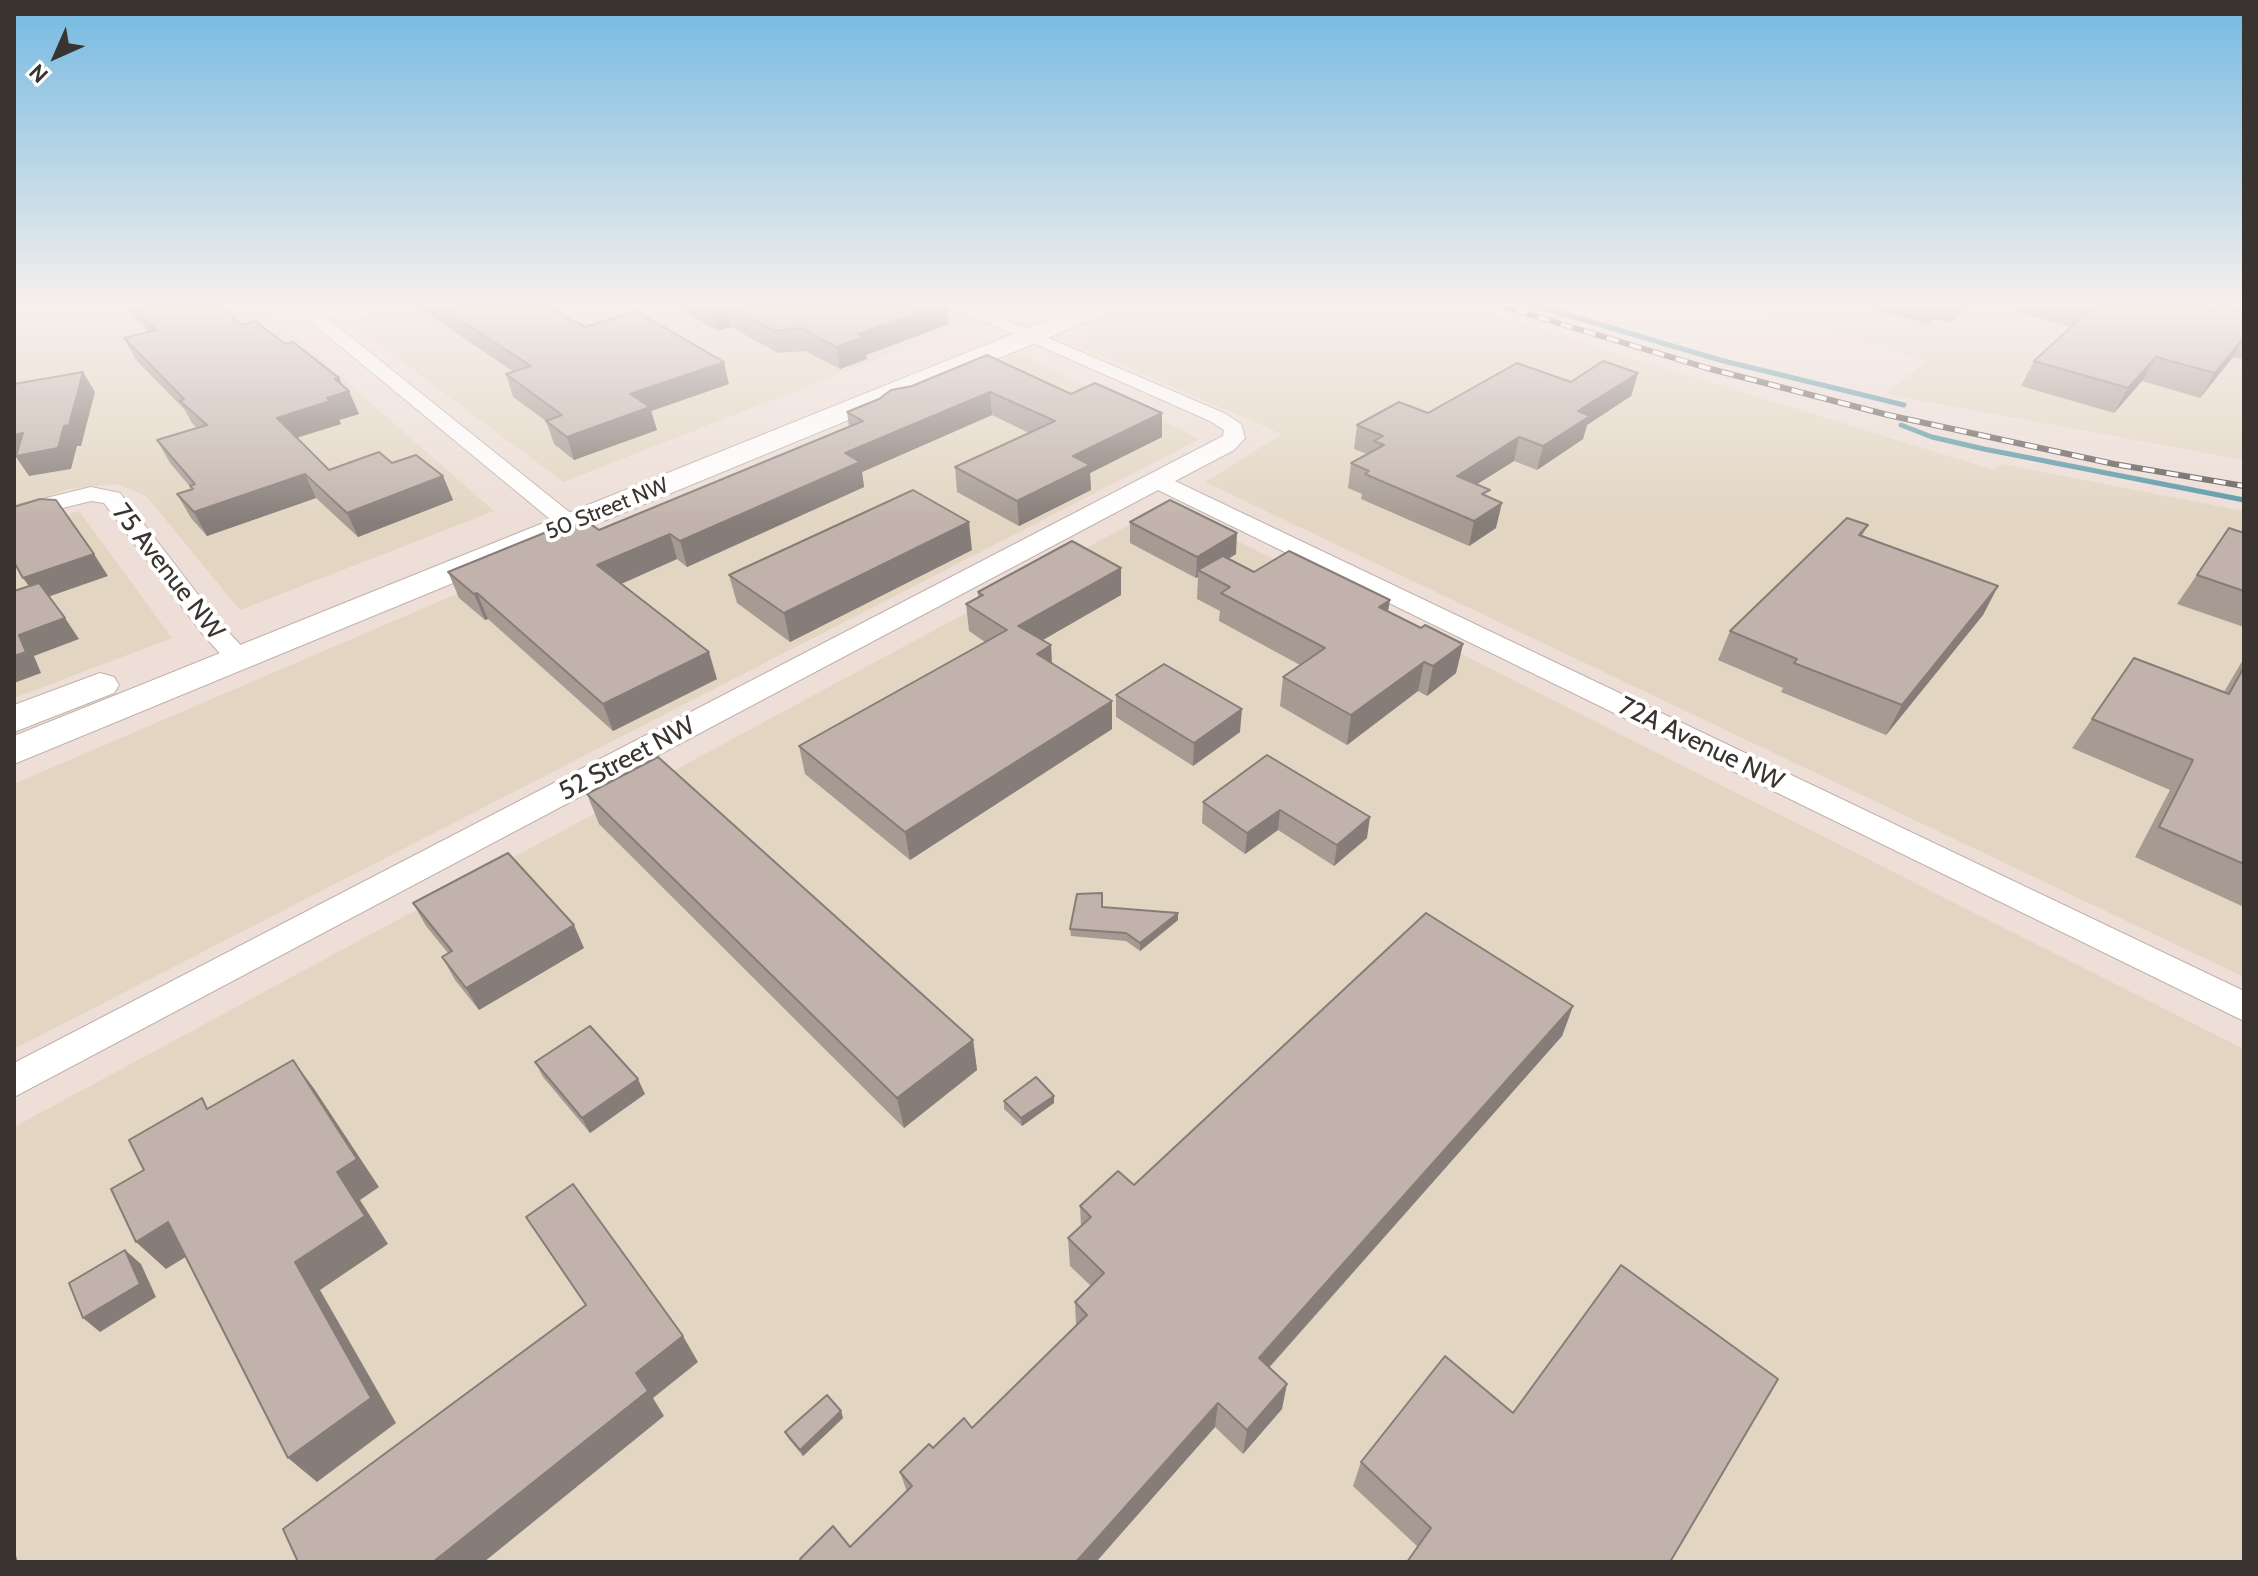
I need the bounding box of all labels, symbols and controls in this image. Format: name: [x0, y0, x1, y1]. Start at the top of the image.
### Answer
north arrow: [16, 16, 96, 96]
text: N: [24, 58, 54, 88]
street label: 50 Street NW: [542, 472, 672, 546]
street label: 75 Avenue NW: [105, 498, 231, 646]
street label: 72A Avenue NW: [1613, 691, 1789, 797]
street label: 52 Street NW: [554, 710, 700, 808]

